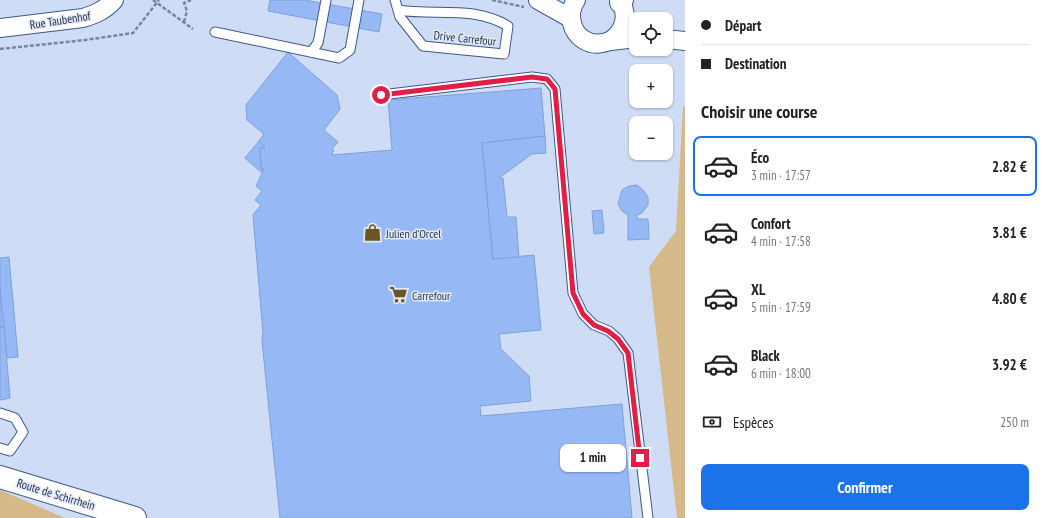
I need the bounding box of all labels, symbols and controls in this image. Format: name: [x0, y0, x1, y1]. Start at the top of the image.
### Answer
street label: Rue Taubenhof: [29, 8, 92, 32]
map controls: [629, 12, 673, 160]
button: locate: [629, 12, 673, 56]
text: Départ: [725, 16, 761, 35]
street label: Drive Carrefour: [433, 27, 498, 49]
text: Destination: [725, 54, 787, 73]
button: +: [629, 64, 673, 108]
route start: [372, 86, 390, 104]
text: Choisir une course: [701, 100, 818, 123]
button: −: [629, 116, 673, 160]
icon: car: [703, 148, 739, 184]
text: Éco: [751, 148, 769, 167]
text: 2.82 €: [992, 157, 1027, 176]
text: 3 min · 17:57: [751, 167, 811, 184]
icon: car: [703, 214, 739, 250]
text: Confort: [751, 214, 791, 233]
shop icon: Julien d'Orcel: [363, 223, 383, 243]
text: 3.81 €: [992, 223, 1027, 242]
place label: Julien d'Orcel: [385, 226, 441, 241]
text: 4 min · 17:58: [751, 233, 811, 250]
icon: car: [703, 280, 739, 316]
text: XL: [751, 280, 765, 299]
supermarket icon: Carrefour: [389, 285, 409, 305]
place label: Carrefour: [412, 288, 451, 303]
text: 4.80 €: [992, 289, 1027, 308]
text: 5 min · 17:59: [751, 299, 811, 316]
icon: car: [703, 346, 739, 382]
text: Black: [751, 346, 780, 365]
text: 3.92 €: [992, 355, 1027, 374]
text: 6 min · 18:00: [751, 365, 811, 382]
icon: cash: [701, 411, 723, 433]
text: Espèces: [733, 413, 773, 432]
text: 250 m: [1000, 414, 1029, 431]
callout: 1 min: [560, 444, 626, 472]
text: 1 min: [580, 449, 606, 466]
route end: [631, 449, 649, 467]
button: Confirmer: [701, 464, 1029, 510]
street label: Route de Schirrhein: [15, 475, 97, 513]

